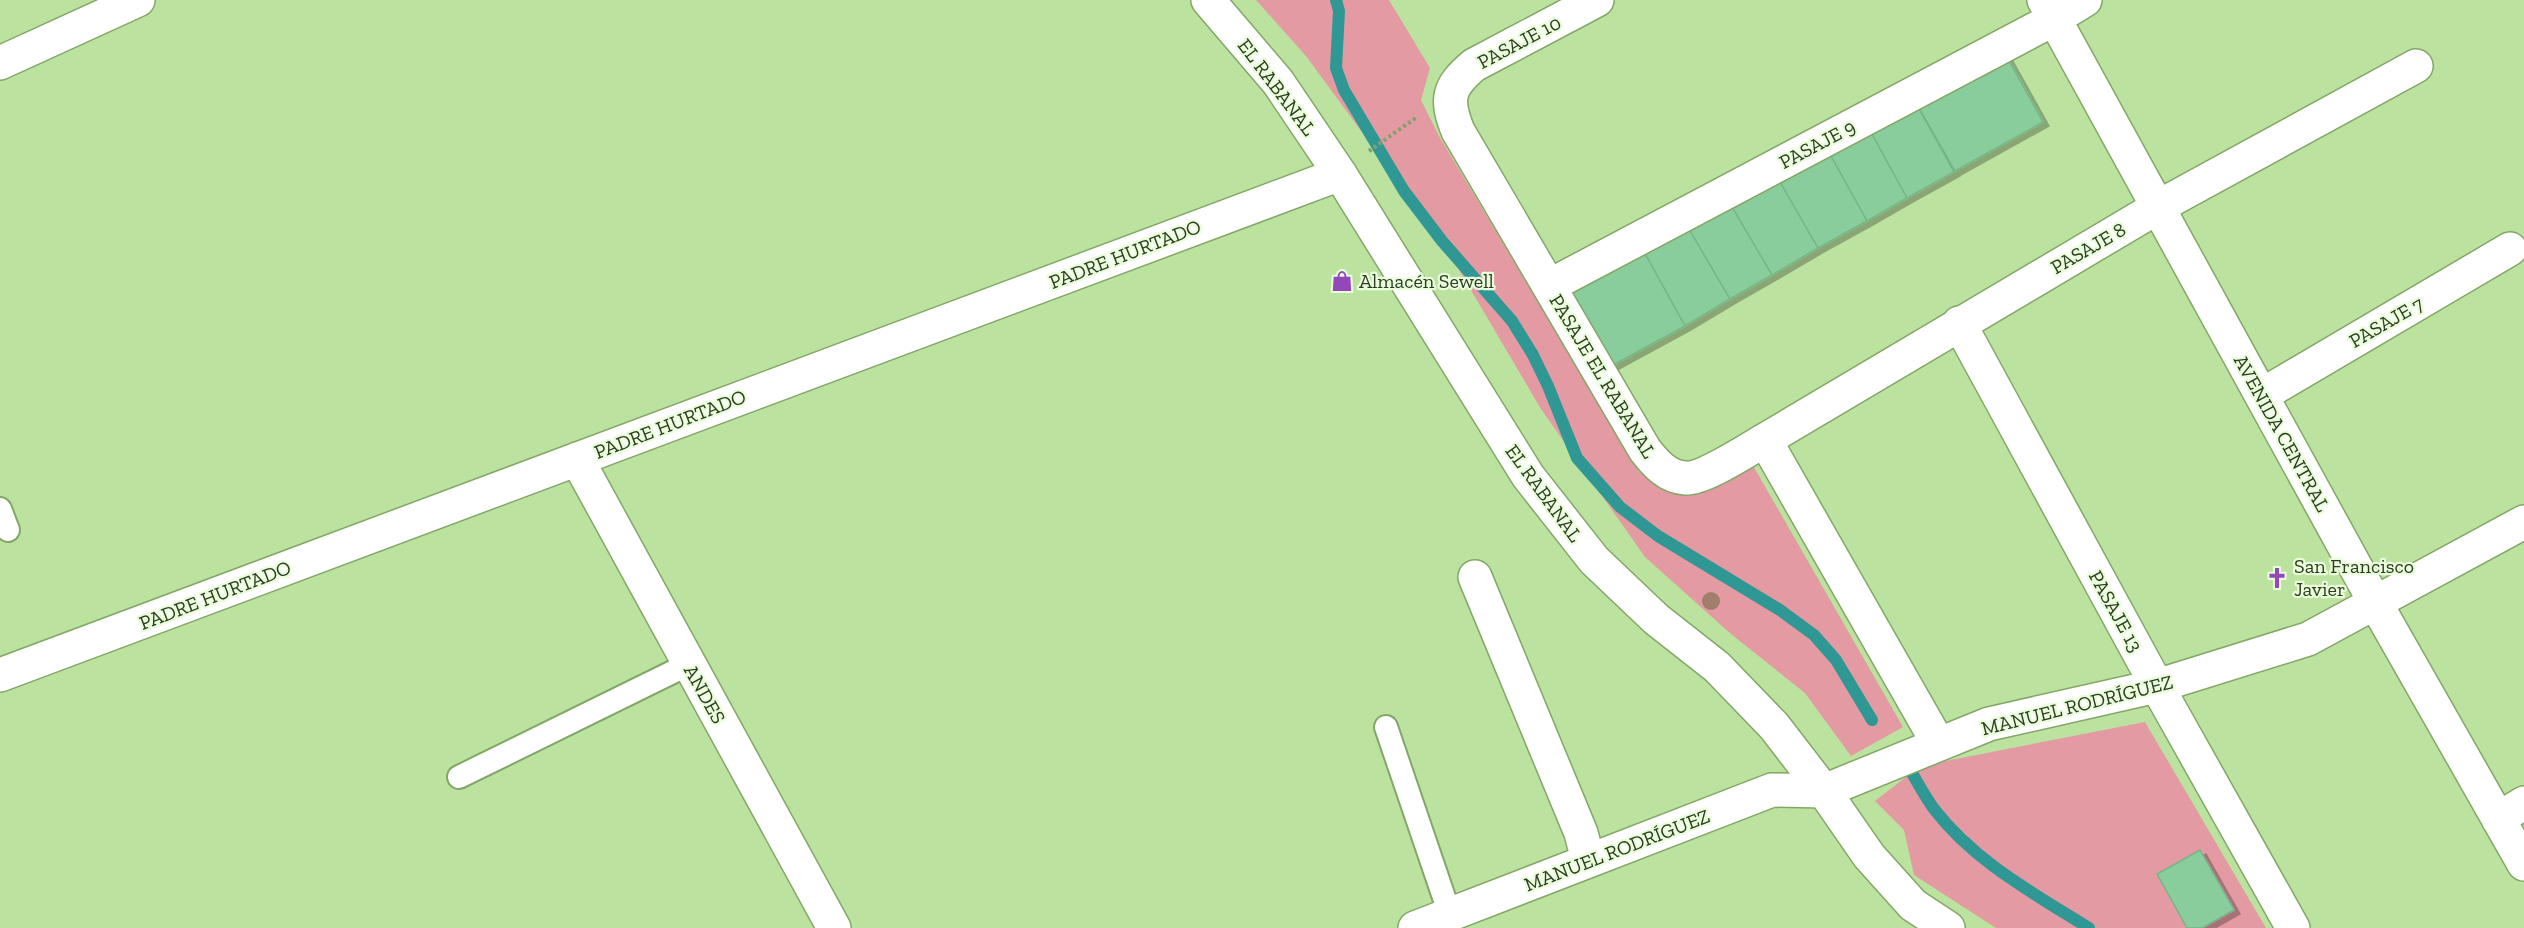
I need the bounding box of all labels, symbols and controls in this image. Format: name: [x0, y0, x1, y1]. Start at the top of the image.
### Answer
street label: PASAJE 10: [1473, 10, 1565, 74]
street label: EL RABANAL: [1233, 34, 1321, 140]
street label: PASAJE 9: [1775, 114, 1859, 174]
street label: PADRE HURTADO: [1046, 214, 1204, 294]
street label: PASAJE 8: [2046, 217, 2130, 279]
shop icon: Almacén Sewell: [1330, 269, 1354, 293]
place label: Almacén Sewell: [1359, 269, 1494, 293]
street label: PASAJE EL RABANAL: [1545, 290, 1661, 462]
street label: PASAJE 7: [2345, 291, 2428, 353]
street label: AVENIDA CENTRAL: [2229, 350, 2335, 516]
street label: PADRE HURTADO: [591, 384, 749, 464]
street label: EL RABANAL: [1501, 439, 1588, 547]
place label: San Francisco Javier: [2294, 554, 2414, 601]
street label: PADRE HURTADO: [136, 555, 294, 635]
street label: PASAJE 13: [2084, 566, 2148, 656]
church icon: San Francisco Javier: [2265, 566, 2289, 590]
street label: ANDES: [679, 660, 731, 728]
street label: MANUEL RODRÍGUEZ: [1979, 670, 2175, 740]
street label: MANUEL RODRÍGUEZ: [1521, 804, 1713, 896]

